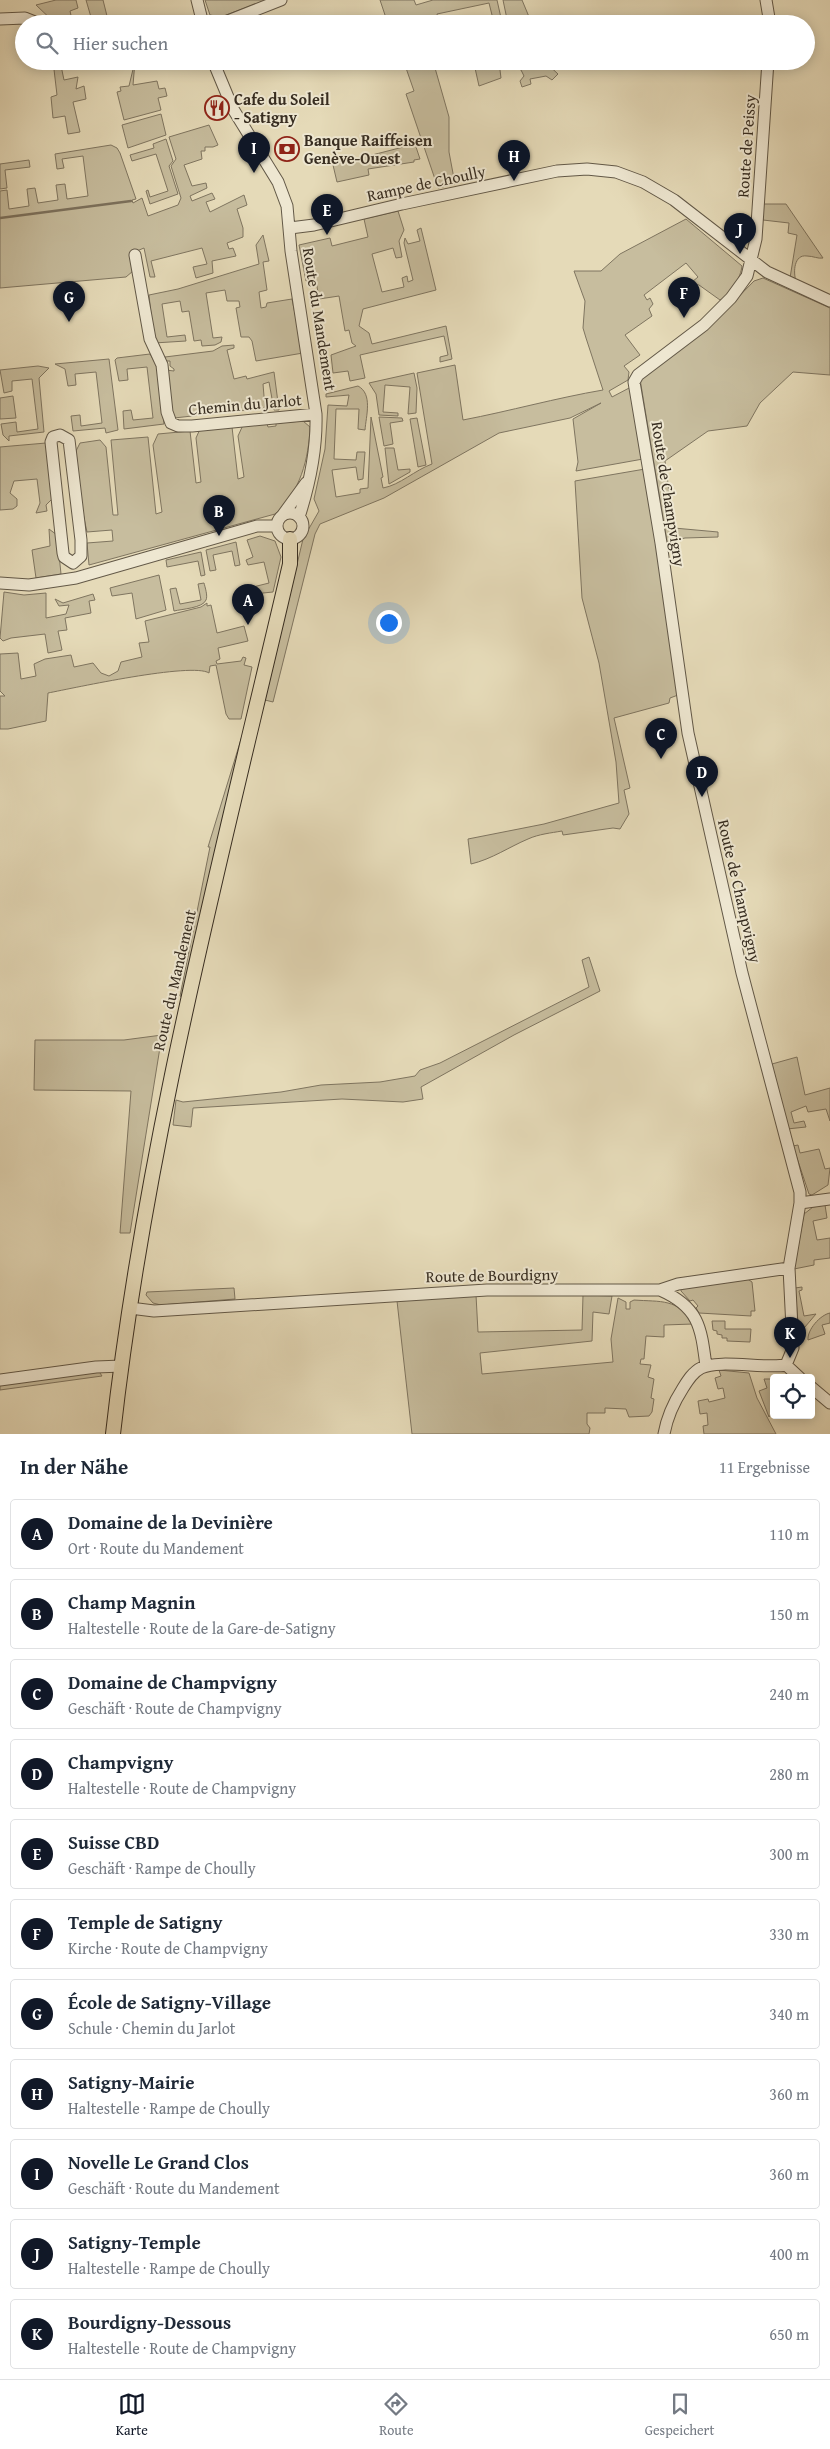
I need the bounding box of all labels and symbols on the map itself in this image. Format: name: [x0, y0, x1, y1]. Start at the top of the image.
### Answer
place label: Cafe du Soleil - Satigny: [234, 87, 330, 129]
street label: Route de Peissy: [730, 93, 762, 198]
restaurant icon: Cafe du Soleil - Satigny: [204, 95, 230, 121]
place label: Banque Raiffeisen Genève-Ouest: [304, 128, 433, 170]
pin: I: [238, 132, 270, 173]
bank icon: Banque Raiffeisen Genève-Ouest: [274, 136, 300, 162]
pin: H: [498, 140, 530, 181]
street label: Rampe de Choully: [365, 159, 487, 207]
pin: E: [311, 194, 343, 235]
pin: J: [724, 213, 756, 254]
street label: Route du Mandement: [297, 246, 343, 393]
pin: F: [668, 277, 700, 318]
pin: G: [53, 281, 85, 322]
street label: Chemin du Jarlot: [187, 387, 303, 421]
street label: Route de Champvigny: [646, 420, 692, 568]
pin: B: [203, 495, 235, 536]
pin: A: [232, 584, 264, 625]
your location: [376, 610, 402, 636]
pin: C: [645, 718, 677, 759]
pin: D: [686, 756, 718, 797]
street label: Route de Champvigny: [712, 817, 768, 965]
street label: Route du Mandement: [146, 907, 202, 1053]
street label: Route de Bourdigny: [426, 1262, 559, 1288]
pin: K: [774, 1317, 806, 1358]

